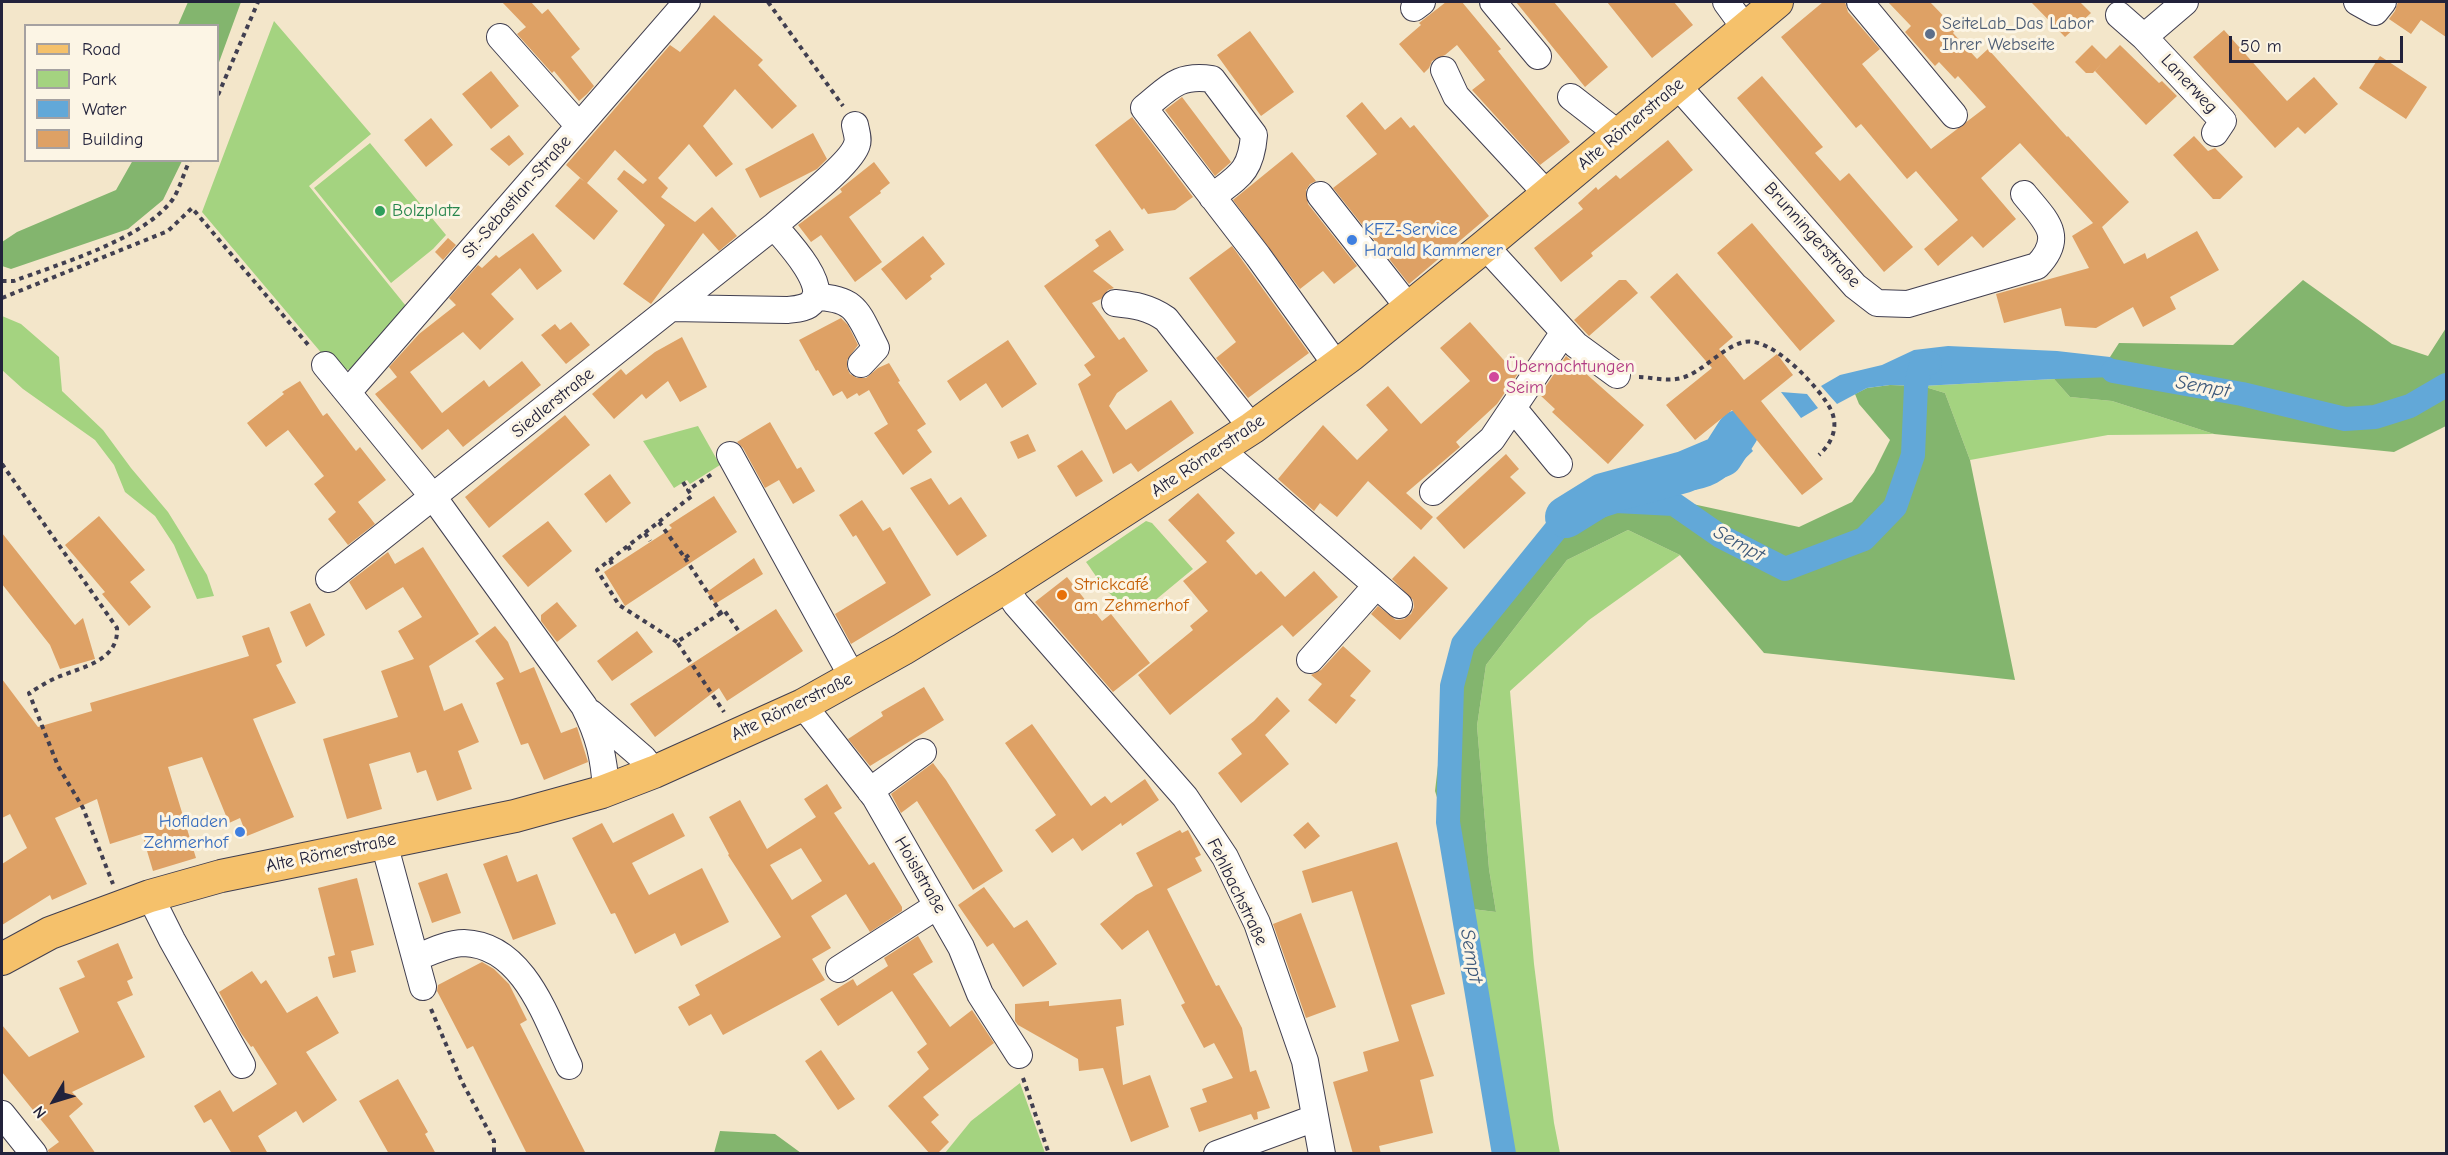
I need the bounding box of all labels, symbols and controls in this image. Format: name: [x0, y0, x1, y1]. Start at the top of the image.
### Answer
place label: SeiteLab_Das Labor Ihrer Webseite: [1942, 13, 2094, 56]
legend: [24, 24, 219, 162]
scale bar: [2232, 24, 2406, 62]
marker: SeiteLab_Das Labor Ihrer Webseite: [1923, 27, 1937, 41]
text: 50 m: [2240, 36, 2282, 57]
text: Road: [82, 39, 121, 60]
street label: Lanerweg: [2156, 50, 2222, 118]
text: Park: [82, 69, 116, 90]
street label: Alte Römerstraße: [1573, 73, 1689, 175]
text: Water: [82, 99, 126, 120]
text: Building: [82, 129, 144, 150]
street label: St.-Sebastian-Straße: [458, 131, 576, 263]
street label: Brunningerstraße: [1759, 178, 1865, 292]
place label: Bolzplatz: [392, 200, 460, 222]
marker: Bolzplatz: [373, 204, 387, 218]
place label: KFZ-Service Harald Kammerer: [1364, 219, 1503, 262]
marker: KFZ-Service Harald Kammerer: [1345, 233, 1359, 247]
place label: Übernachtungen Seim: [1506, 356, 1635, 398]
street label: Siedlerstraße: [507, 363, 599, 443]
marker: Übernachtungen Seim: [1487, 370, 1501, 384]
water label: Sempt: [2174, 370, 2232, 404]
street label: Alte Römerstraße: [1147, 410, 1269, 502]
water label: Sempt: [1709, 520, 1769, 568]
place label: Strickcafé am Zehmerhof: [1074, 574, 1188, 616]
marker: Strickcafé am Zehmerhof: [1055, 588, 1069, 602]
street label: Alte Römerstraße: [728, 668, 856, 746]
place label: Hofladen Zehmerhof: [144, 811, 228, 854]
marker: Hofladen Zehmerhof: [233, 825, 247, 839]
street label: Alte Römerstraße: [264, 829, 398, 877]
street label: Hoislstraße: [889, 833, 951, 917]
street label: Fehlbachstraße: [1202, 835, 1272, 949]
water label: Sempt: [1454, 927, 1488, 985]
north arrow: [24, 1071, 84, 1131]
text: N: [30, 1102, 50, 1122]

